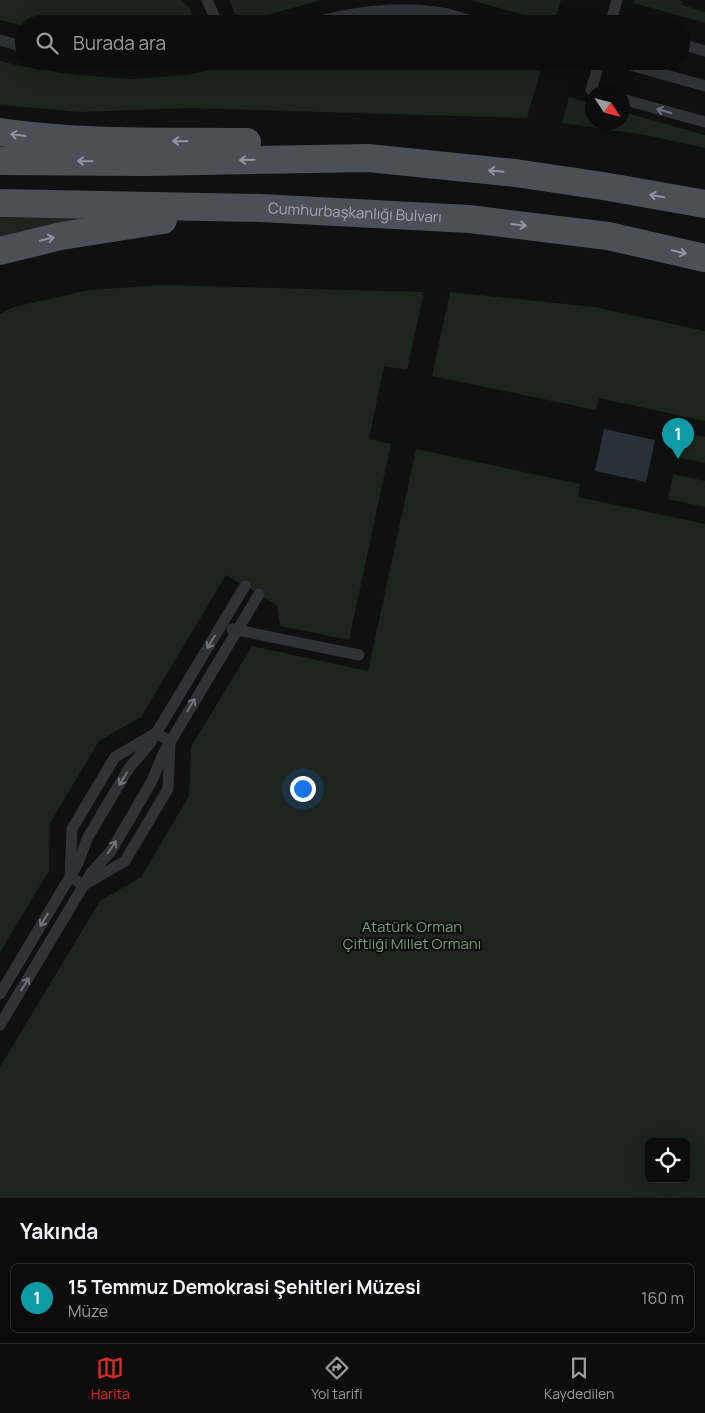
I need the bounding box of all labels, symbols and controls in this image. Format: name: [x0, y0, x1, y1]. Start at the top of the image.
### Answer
search box: [15, 15, 690, 70]
icon: search: [33, 29, 61, 57]
text: Burada ara: [73, 30, 166, 56]
north arrow: [585, 85, 630, 130]
one-way arrow: [656, 105, 672, 115]
one-way arrow: [10, 129, 26, 139]
one-way arrow: [172, 136, 188, 146]
one-way arrow: [239, 155, 256, 165]
one-way arrow: [77, 156, 93, 165]
one-way arrow: [489, 166, 505, 176]
one-way arrow: [649, 190, 665, 200]
street label: Cumhurbaşkanlığı Bulvarı: [267, 197, 442, 228]
one-way arrow: [511, 220, 527, 230]
one-way arrow: [39, 234, 55, 243]
one-way arrow: [671, 248, 687, 257]
pin: 1: [662, 418, 694, 459]
one-way arrow: [205, 635, 215, 649]
one-way arrow: [187, 699, 197, 713]
one-way arrow: [117, 771, 127, 785]
your location: [290, 776, 316, 802]
one-way arrow: [107, 840, 118, 854]
one-way arrow: [39, 913, 49, 927]
park label: Atatürk Orman Çiftliği Millet Ormanı: [343, 916, 481, 954]
one-way arrow: [21, 977, 31, 991]
map controls: [645, 1138, 690, 1183]
button: locate: [645, 1138, 690, 1183]
text: Yakında: [20, 1217, 98, 1245]
text: 15 Temmuz Demokrasi Şehitleri Müzesi: [68, 1274, 421, 1300]
text: 1: [33, 1287, 41, 1309]
text: 160 m: [641, 1287, 684, 1309]
text: Müze: [68, 1300, 108, 1322]
tab: Harita: [91, 1354, 130, 1403]
tab: Yol tarifi: [311, 1354, 362, 1403]
tab: Kaydedilen: [544, 1354, 614, 1403]

